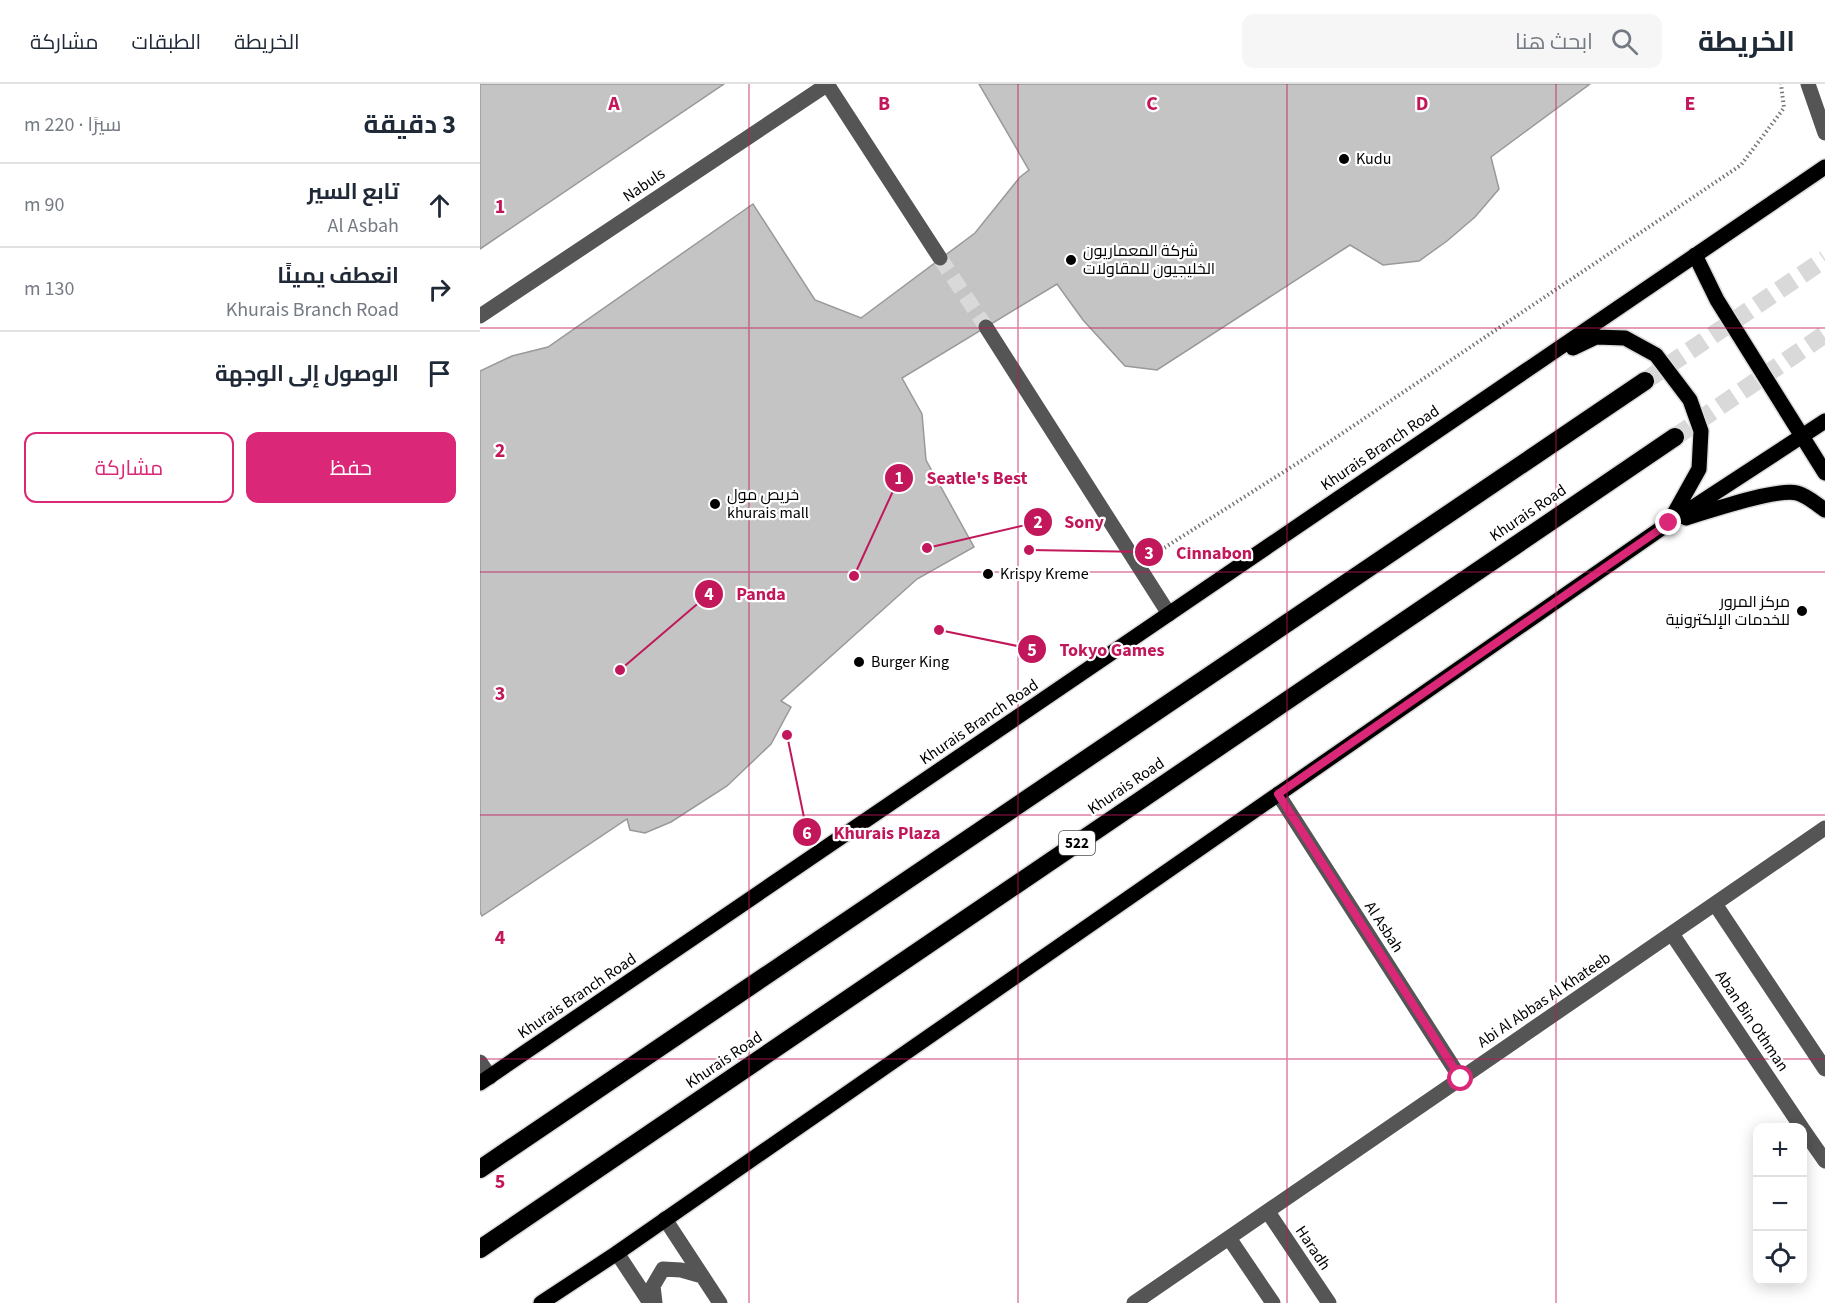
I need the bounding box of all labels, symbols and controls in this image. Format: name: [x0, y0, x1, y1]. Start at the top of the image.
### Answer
search box: [1242, 14, 1662, 68]
text: الخريطة: [1698, 22, 1795, 62]
icon: search: [1608, 25, 1641, 58]
text: ابحث هنا: [1515, 26, 1593, 58]
text: مشاركة: [30, 27, 99, 57]
text: الطبقات: [132, 27, 201, 57]
text: الخريطة: [234, 27, 300, 57]
text: A: [607, 90, 620, 118]
text: B: [878, 90, 890, 118]
text: C: [1146, 90, 1158, 118]
text: D: [1416, 90, 1428, 118]
text: E: [1685, 90, 1695, 118]
text: 3 دقيقة: [364, 106, 456, 143]
text: سيرًا · 220 m: [24, 111, 121, 139]
place label: Kudu: [1356, 148, 1391, 170]
marker: Kudu: [1337, 152, 1351, 166]
street label: Nabuls: [618, 163, 670, 207]
text: تابع السير: [307, 176, 399, 208]
icon: ahead: [423, 189, 456, 222]
text: 90 m: [24, 191, 64, 219]
text: 1: [495, 193, 505, 221]
text: Al Asbah: [328, 212, 399, 240]
place label: شركة المعماريون الخليجيون للمقاولات: [1083, 240, 1215, 280]
marker: شركة المعماريون الخليجيون للمقاولات: [1064, 253, 1078, 267]
text: انعطف يمينًا: [277, 260, 399, 292]
icon: right: [423, 273, 456, 306]
text: 130 m: [24, 275, 74, 303]
text: Khurais Branch Road: [226, 296, 399, 324]
icon: arrive: [423, 357, 456, 390]
text: الوصول إلى الوجهة: [215, 358, 399, 390]
street label: Khurais Branch Road: [1316, 400, 1444, 496]
button: مشاركة: [24, 432, 234, 503]
button: حفظ: [246, 432, 456, 503]
text: 2: [495, 437, 505, 465]
callout: Seatle's Best: [884, 460, 1039, 496]
text: 1: [894, 466, 904, 491]
text: Seatle's Best: [927, 466, 1028, 491]
street label: Khurais Road: [1485, 479, 1571, 547]
place label: خريص مول khurais mall: [727, 484, 809, 524]
marker: خريص مول khurais mall: [708, 497, 722, 511]
callout: Sony: [1023, 504, 1116, 540]
route end: [1655, 509, 1681, 535]
text: 2: [1033, 510, 1043, 535]
text: Sony: [1064, 510, 1104, 535]
callout: Cinnabon: [1134, 534, 1264, 570]
text: 3: [1144, 541, 1154, 566]
text: Cinnabon: [1176, 541, 1252, 566]
place label: Krispy Kreme: [1000, 563, 1089, 585]
marker: Krispy Kreme: [981, 567, 995, 581]
callout: Panda: [694, 576, 797, 612]
text: 4: [704, 582, 714, 607]
text: Panda: [736, 582, 786, 607]
place label: مركز المرور للخدمات الإلكترونية: [1666, 591, 1790, 631]
marker: مركز المرور للخدمات الإلكترونية: [1795, 604, 1809, 618]
callout: Tokyo Games: [1017, 631, 1176, 667]
text: 5: [1027, 638, 1037, 663]
text: Tokyo Games: [1059, 638, 1165, 663]
place label: Burger King: [871, 651, 949, 673]
marker: Burger King: [852, 655, 866, 669]
street label: Khurais Branch Road: [915, 674, 1043, 770]
text: 3: [495, 680, 505, 708]
street label: Khurais Road: [1083, 752, 1169, 820]
callout: Khurais Plaza: [792, 814, 953, 850]
text: 6: [802, 821, 812, 846]
text: Khurais Plaza: [833, 821, 941, 846]
road number: 522: [1059, 831, 1095, 855]
street label: Al Asbah: [1359, 897, 1409, 957]
text: 4: [495, 924, 506, 952]
street label: Abi Al Abbas Al Khateeb: [1473, 947, 1615, 1053]
street label: Khurais Branch Road: [513, 948, 641, 1044]
street label: Aban Bin Othman: [1710, 966, 1794, 1076]
street label: Khurais Road: [681, 1026, 767, 1094]
route start: [1447, 1065, 1473, 1091]
map controls: [1753, 1123, 1807, 1285]
button: +: [1753, 1123, 1807, 1177]
text: 5: [495, 1168, 505, 1196]
button: −: [1753, 1177, 1807, 1231]
street label: Haradh: [1290, 1221, 1336, 1275]
button: locate: [1753, 1231, 1807, 1285]

